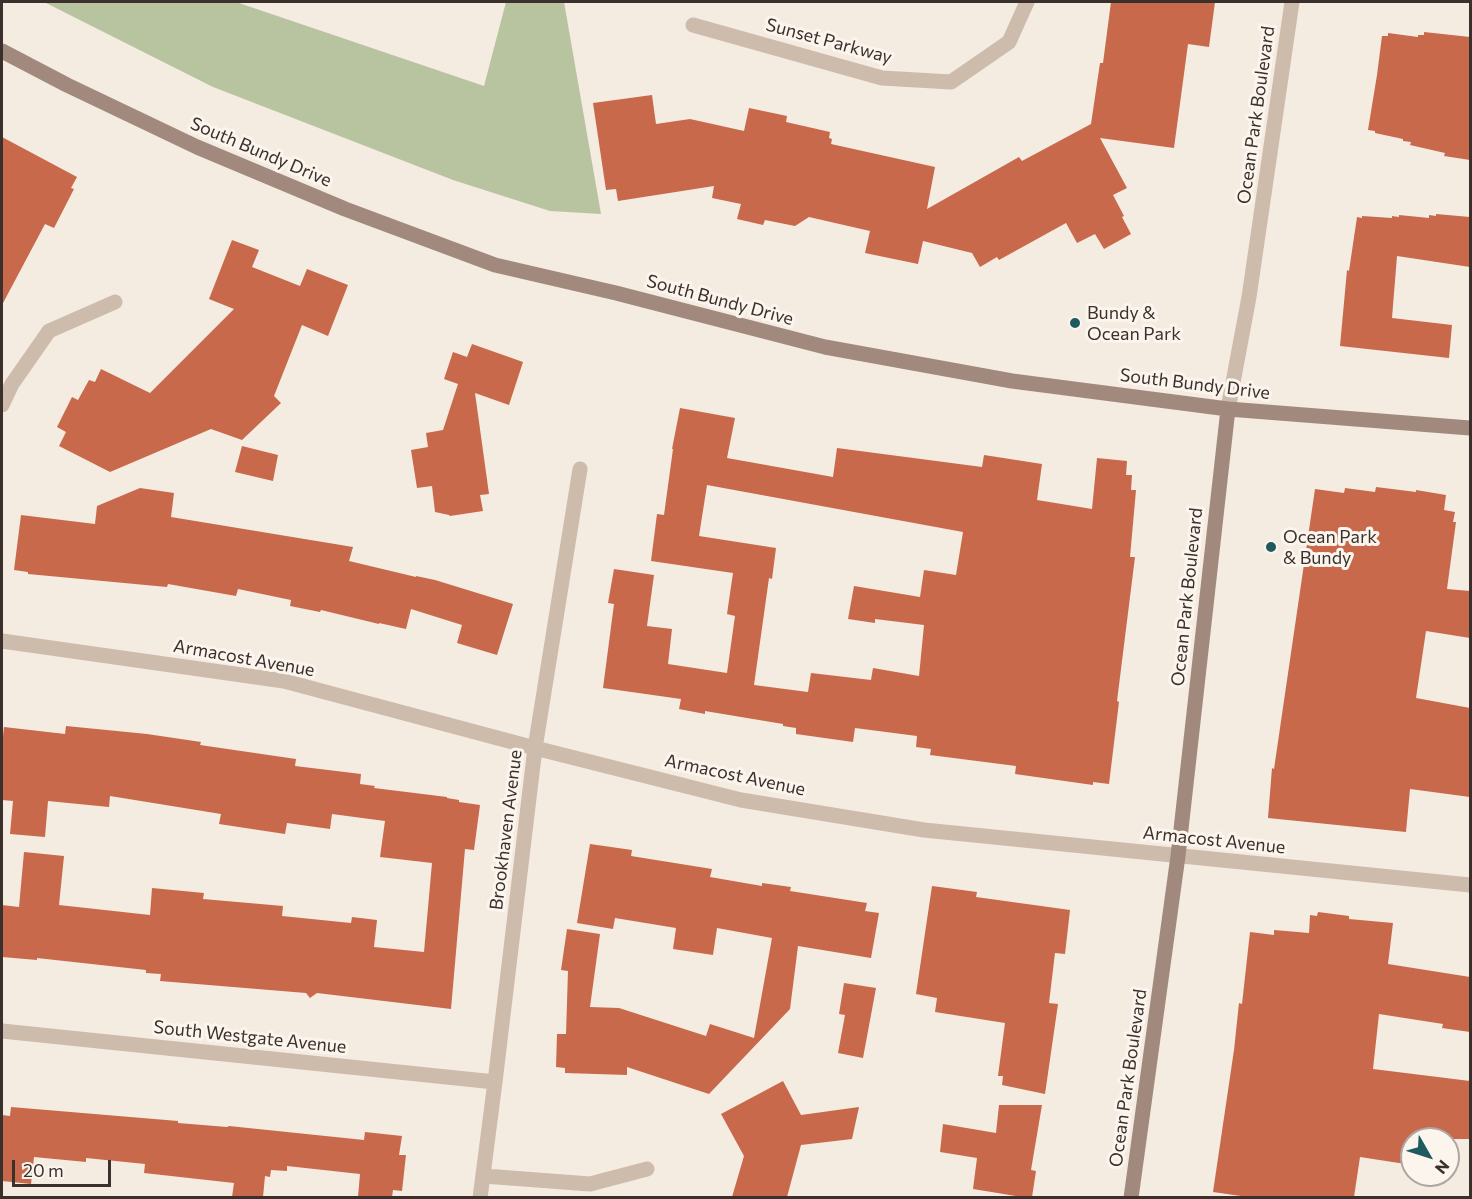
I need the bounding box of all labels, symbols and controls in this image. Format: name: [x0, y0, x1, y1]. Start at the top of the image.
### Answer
street label: Sunset Parkway: [764, 14, 894, 68]
street label: Ocean Park Boulevard: [1233, 25, 1279, 205]
street label: South Bundy Drive: [187, 113, 335, 191]
street label: South Bundy Drive: [644, 270, 796, 330]
place label: Bundy & Ocean Park: [1087, 302, 1181, 344]
marker: Bundy & Ocean Park: [1068, 316, 1082, 330]
street label: South Bundy Drive: [1119, 364, 1271, 404]
street label: Ocean Park Boulevard: [1167, 507, 1207, 687]
place label: Ocean Park & Bundy: [1283, 526, 1377, 568]
marker: Ocean Park & Bundy: [1264, 540, 1278, 554]
street label: Armacost Avenue: [172, 635, 316, 681]
street label: Brookhaven Avenue: [485, 749, 527, 911]
street label: Armacost Avenue: [663, 750, 807, 800]
street label: Armacost Avenue: [1142, 822, 1286, 858]
street label: Ocean Park Boulevard: [1105, 988, 1151, 1168]
street label: South Westgate Avenue: [152, 1016, 348, 1058]
north arrow: [1400, 1127, 1460, 1187]
scale bar: [15, 1148, 114, 1186]
text: N: [1432, 1157, 1454, 1178]
text: 20 m: [23, 1159, 64, 1181]

